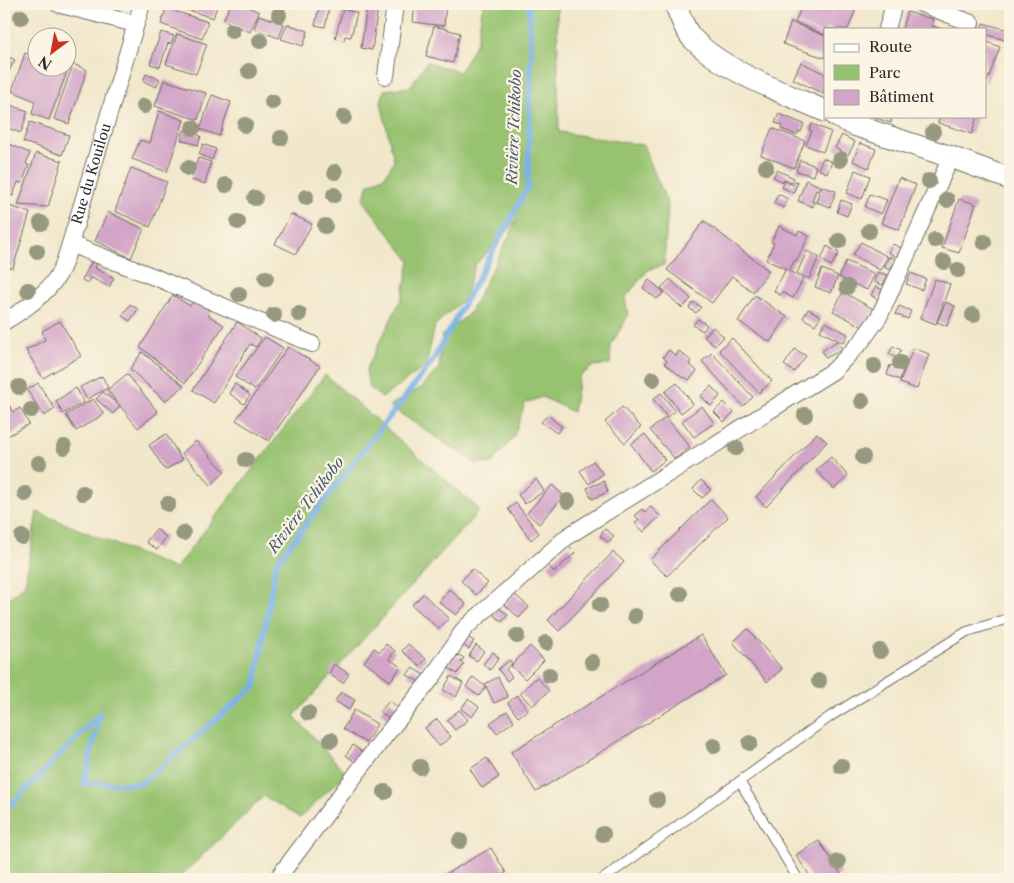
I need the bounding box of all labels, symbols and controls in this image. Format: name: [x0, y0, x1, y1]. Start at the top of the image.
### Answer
north arrow: [28, 28, 78, 78]
legend: [824, 28, 986, 118]
text: Route: [869, 37, 912, 56]
text: N: [35, 52, 55, 74]
text: Parc: [869, 63, 901, 82]
water label: Rivière Tchikobo: [502, 69, 525, 186]
text: Bâtiment: [869, 87, 935, 106]
street label: Rue du Kouilou: [67, 121, 115, 226]
water label: Rivière Tchikobo: [263, 453, 348, 557]

